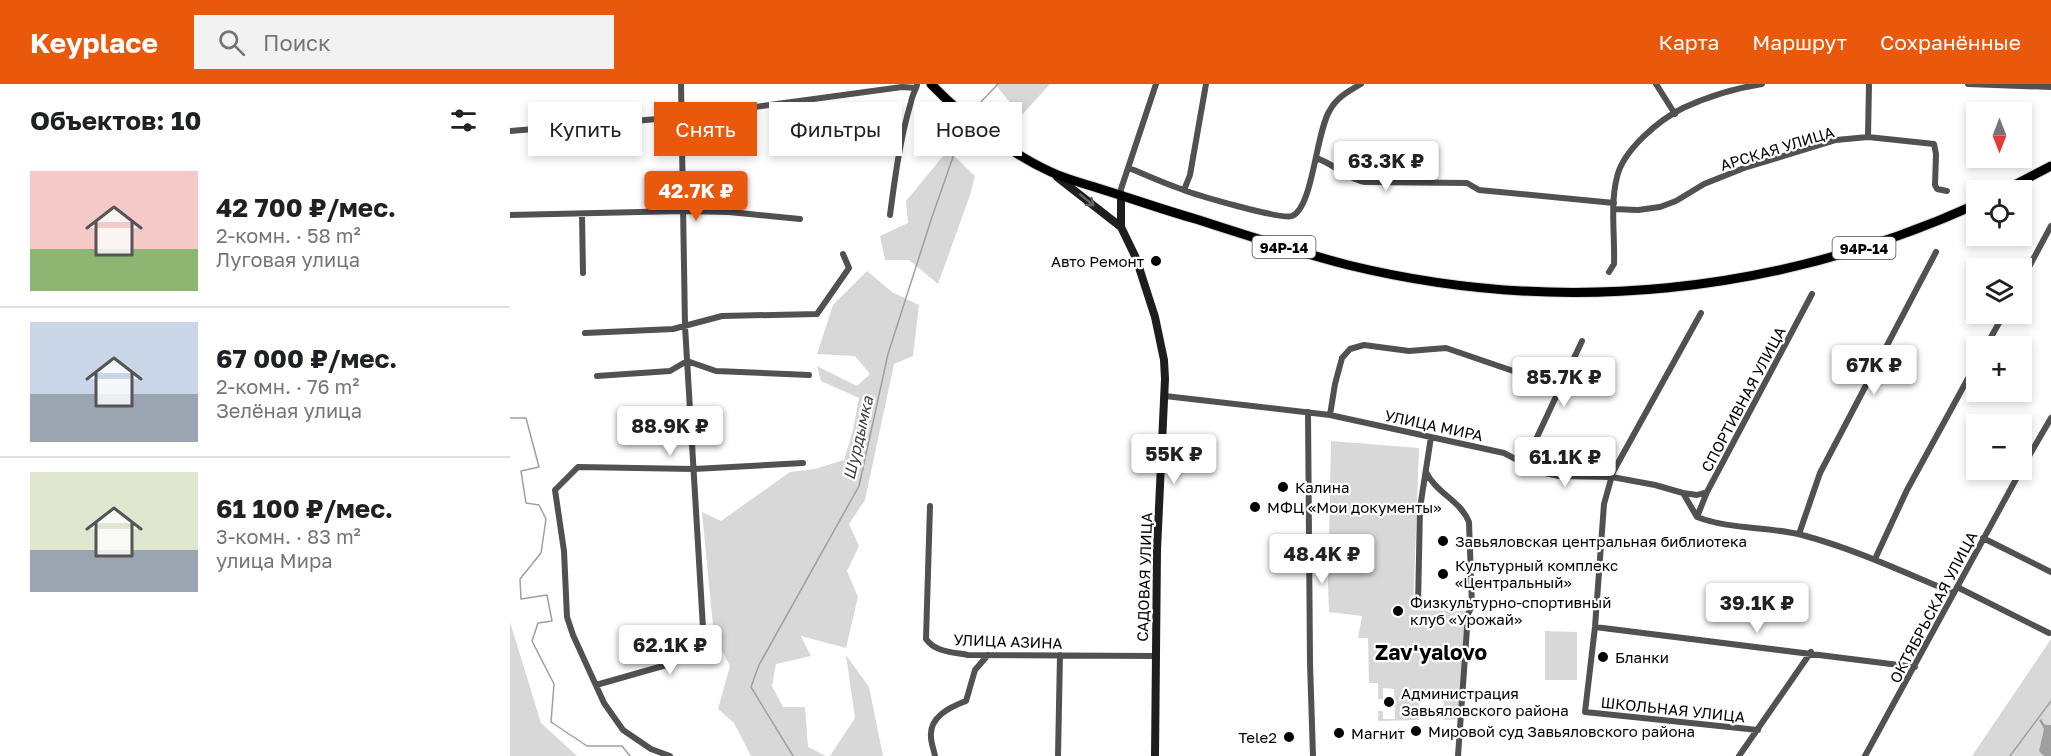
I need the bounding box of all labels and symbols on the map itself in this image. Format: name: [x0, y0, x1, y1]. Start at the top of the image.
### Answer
north arrow: [1966, 102, 2032, 168]
street label: АРСКАЯ УЛИЦА: [1718, 122, 1836, 174]
pin: 63.3K ₽: [1331, 141, 1441, 192]
pin: 42.7K ₽: [641, 171, 751, 222]
one-way arrow: [1079, 193, 1094, 207]
road number: 94Р-14: [1252, 236, 1316, 258]
road number: 94Р-14: [1832, 237, 1896, 259]
place label: Авто Ремонт: [1051, 252, 1145, 270]
marker: Авто Ремонт: [1149, 254, 1163, 268]
street label: СПОРТИВНАЯ УЛИЦА: [1697, 323, 1789, 475]
pin: 67K ₽: [1832, 345, 1916, 396]
pin: 85.7K ₽: [1509, 357, 1619, 408]
water label: Шурдымка: [839, 393, 878, 482]
pin: 88.9K ₽: [615, 406, 725, 457]
street label: УЛИЦА МИРА: [1383, 406, 1485, 444]
pin: 55K ₽: [1132, 434, 1216, 485]
pin: 61.1K ₽: [1510, 437, 1620, 488]
place label: Калина: [1295, 478, 1349, 496]
marker: Калина: [1276, 480, 1290, 494]
place label: МФЦ «Мои документы»: [1267, 498, 1442, 516]
marker: МФЦ «Мои документы»: [1248, 500, 1262, 514]
street label: САДОВАЯ УЛИЦА: [1133, 512, 1155, 642]
street label: ОКТЯБРЬСКАЯ УЛИЦА: [1885, 528, 1981, 686]
place label: Завьяловская центральная библиотека: [1455, 532, 1747, 550]
pin: 48.4K ₽: [1267, 534, 1377, 585]
marker: Завьяловская центральная библиотека: [1436, 534, 1450, 548]
place label: Культурный комплекс «Центральный»: [1455, 556, 1618, 591]
marker: Культурный комплекс «Центральный»: [1436, 567, 1450, 581]
pin: 39.1K ₽: [1702, 583, 1812, 634]
place label: Физкультурно-спортивный клуб «Урожай»: [1410, 593, 1611, 628]
marker: Физкультурно-спортивный клуб «Урожай»: [1391, 604, 1405, 618]
pin: 62.1K ₽: [615, 625, 725, 676]
street label: УЛИЦА АЗИНА: [953, 630, 1063, 652]
district label: Zav'yalovo: [1375, 639, 1487, 665]
place label: Бланки: [1615, 648, 1669, 666]
marker: Бланки: [1596, 650, 1610, 664]
place label: Администрация Завьяловского района: [1401, 684, 1569, 719]
street label: ШКОЛЬНАЯ УЛИЦА: [1600, 692, 1746, 726]
marker: Администрация Завьяловского района: [1382, 695, 1396, 709]
place label: Мировой суд Завьяловского района: [1428, 722, 1695, 740]
place label: Магнит: [1351, 724, 1406, 742]
marker: Мировой суд Завьяловского района: [1409, 724, 1423, 738]
marker: Магнит: [1332, 726, 1346, 740]
place label: Tele2: [1238, 728, 1277, 746]
marker: Tele2: [1282, 730, 1296, 744]

